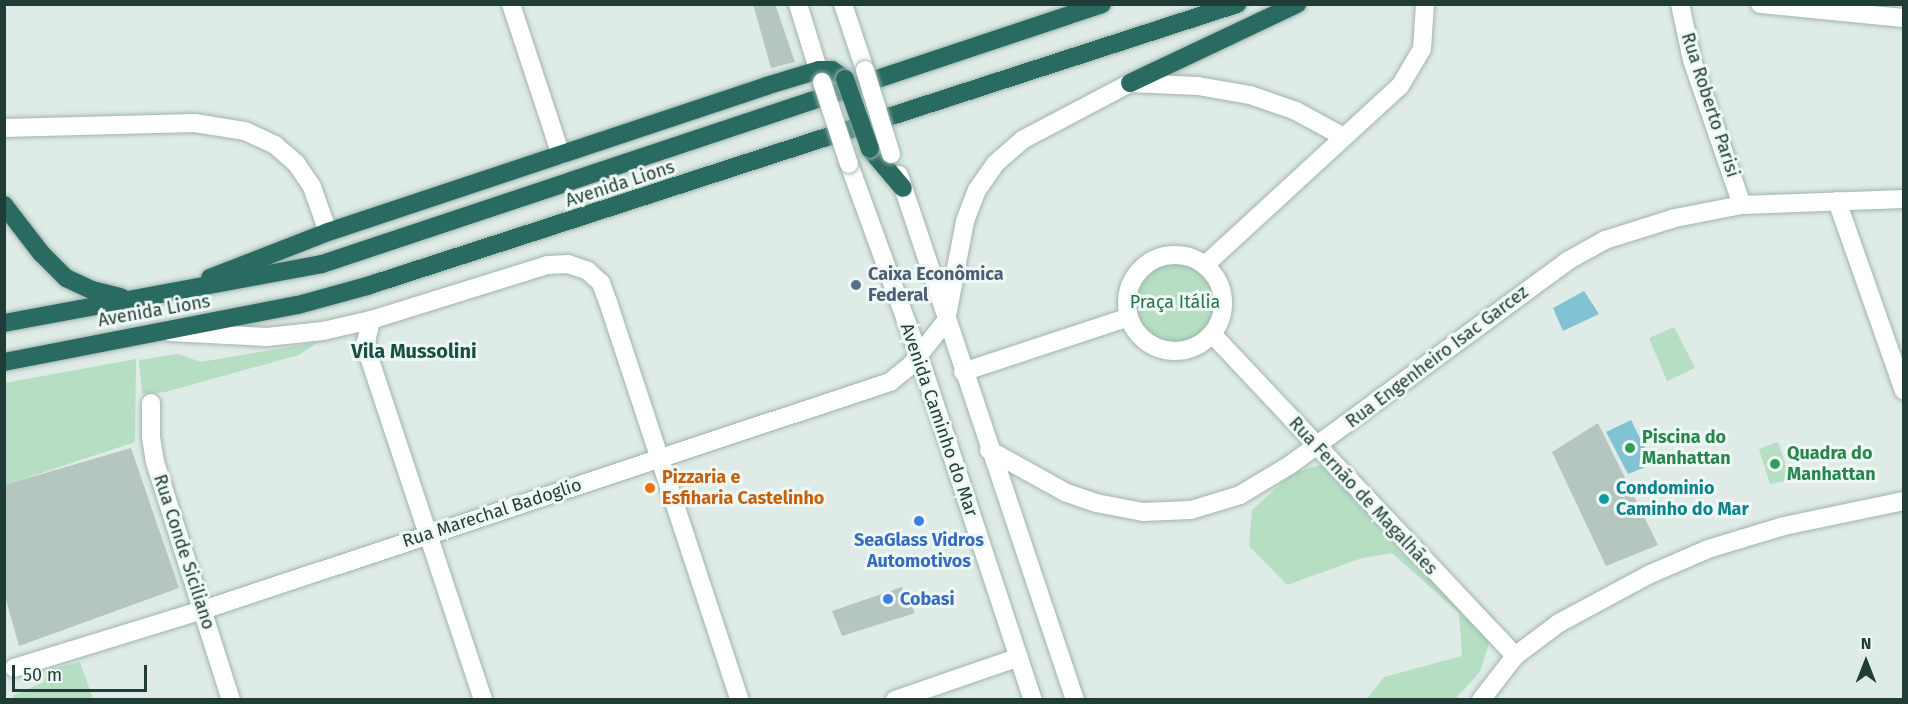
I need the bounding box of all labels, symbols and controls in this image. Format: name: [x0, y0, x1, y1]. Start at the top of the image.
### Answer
street label: Rua Roberto Parisi: [1676, 30, 1744, 180]
street label: Avenida Lions: [563, 156, 677, 212]
place label: Caixa Econômica Federal: [868, 264, 1004, 306]
marker: Caixa Econômica Federal: [849, 278, 863, 292]
street label: Rua Engenheiro Isac Garcez: [1342, 281, 1532, 433]
street label: Avenida Lions: [96, 291, 212, 331]
park label: Praça Itália: [1130, 291, 1220, 313]
street label: Avenida Caminho do Mar: [896, 320, 982, 520]
district label: Vila Mussolini: [351, 339, 477, 363]
street label: Rua Fernão de Magalhães: [1284, 413, 1442, 579]
place label: Piscina do Manhattan: [1642, 427, 1731, 470]
marker: Piscina do Manhattan: [1623, 441, 1637, 455]
place label: Quadra do Manhattan: [1787, 443, 1876, 486]
marker: Quadra do Manhattan: [1768, 457, 1782, 471]
place label: Pizzaria e Esfiharia Castelinho: [662, 467, 824, 510]
street label: Rua Conde Siciliano: [149, 472, 219, 632]
street label: Rua Marechal Badoglio: [400, 474, 584, 552]
place label: Condominio Caminho do Mar: [1616, 478, 1749, 520]
marker: Pizzaria e Esfiharia Castelinho: [643, 481, 657, 495]
marker: Condominio Caminho do Mar: [1597, 492, 1611, 506]
marker: SeaGlass Vidros Automotivos: [912, 514, 926, 528]
place label: SeaGlass Vidros Automotivos: [854, 530, 984, 572]
place label: Cobasi: [900, 588, 955, 610]
marker: Cobasi: [881, 592, 895, 606]
north arrow: [1836, 632, 1896, 692]
text: N: [1861, 634, 1871, 653]
scale bar: [15, 653, 150, 691]
text: 50 m: [23, 664, 62, 686]

